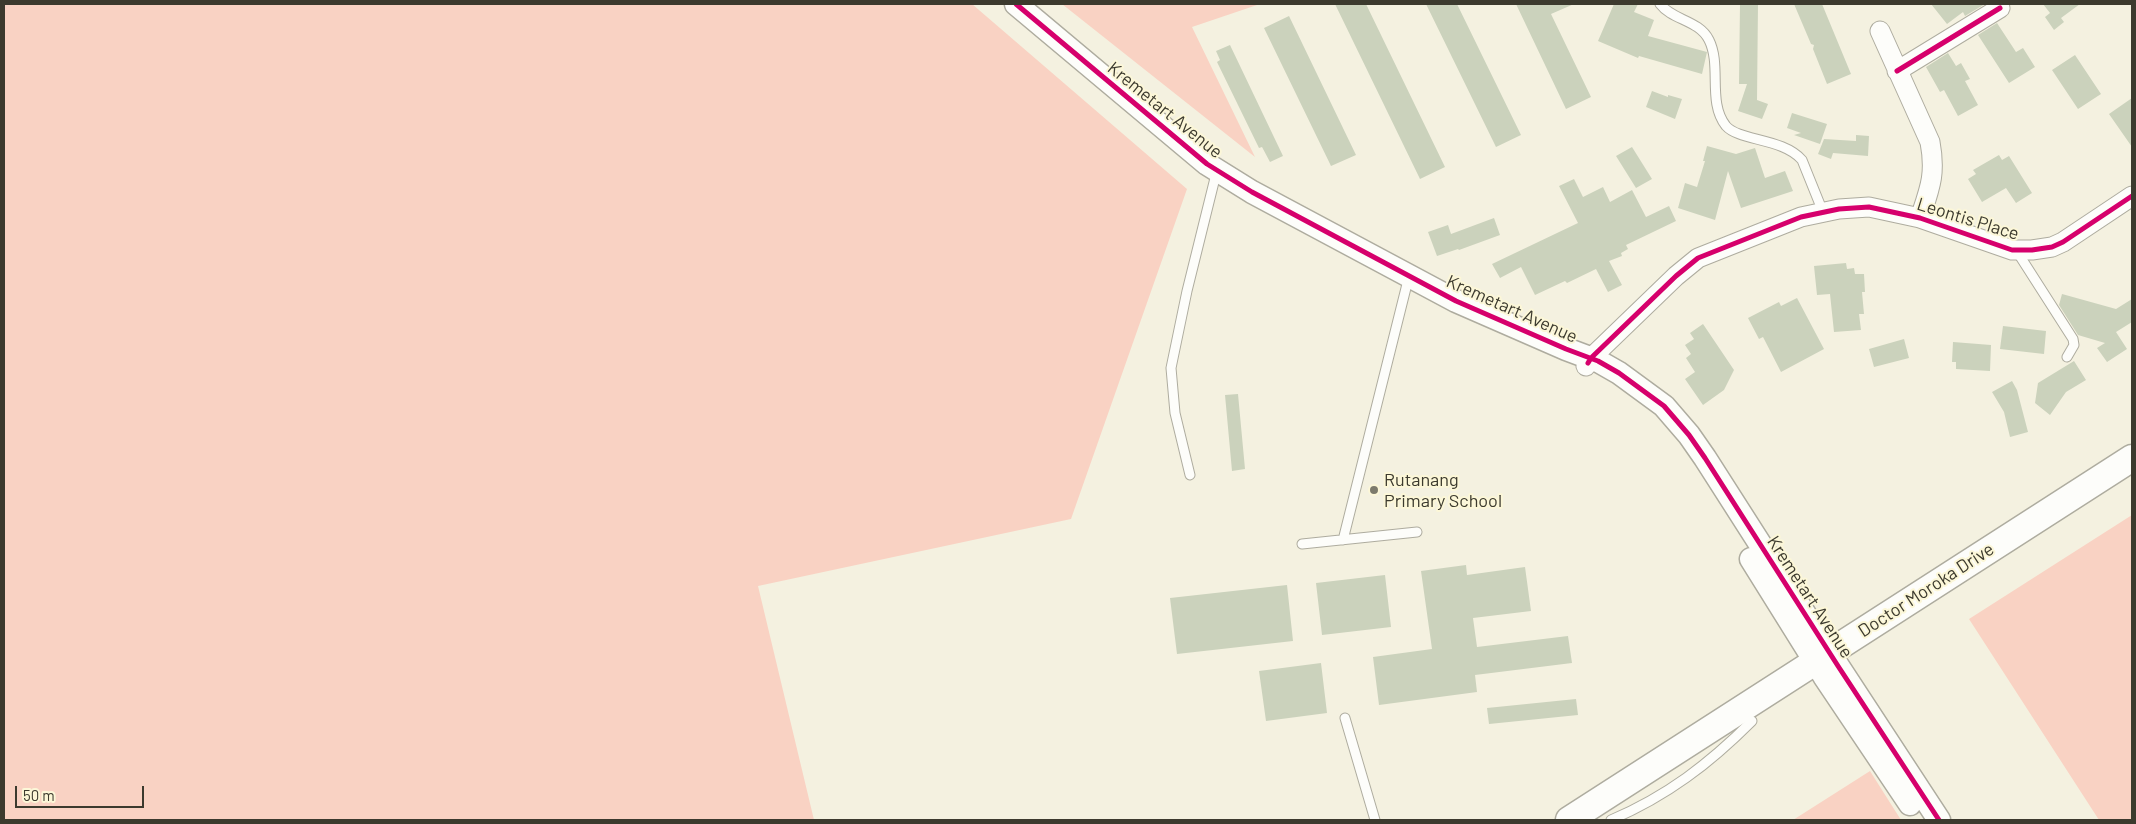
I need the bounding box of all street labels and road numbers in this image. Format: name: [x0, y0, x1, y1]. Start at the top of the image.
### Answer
street label: Kremetart Avenue: [1103, 57, 1227, 163]
street label: Leontis Place: [1914, 193, 2022, 245]
street label: Kremetart Avenue: [1443, 270, 1581, 348]
street label: Kremetart Avenue: [1762, 532, 1858, 662]
street label: Doctor Moroka Drive: [1854, 538, 1998, 642]

